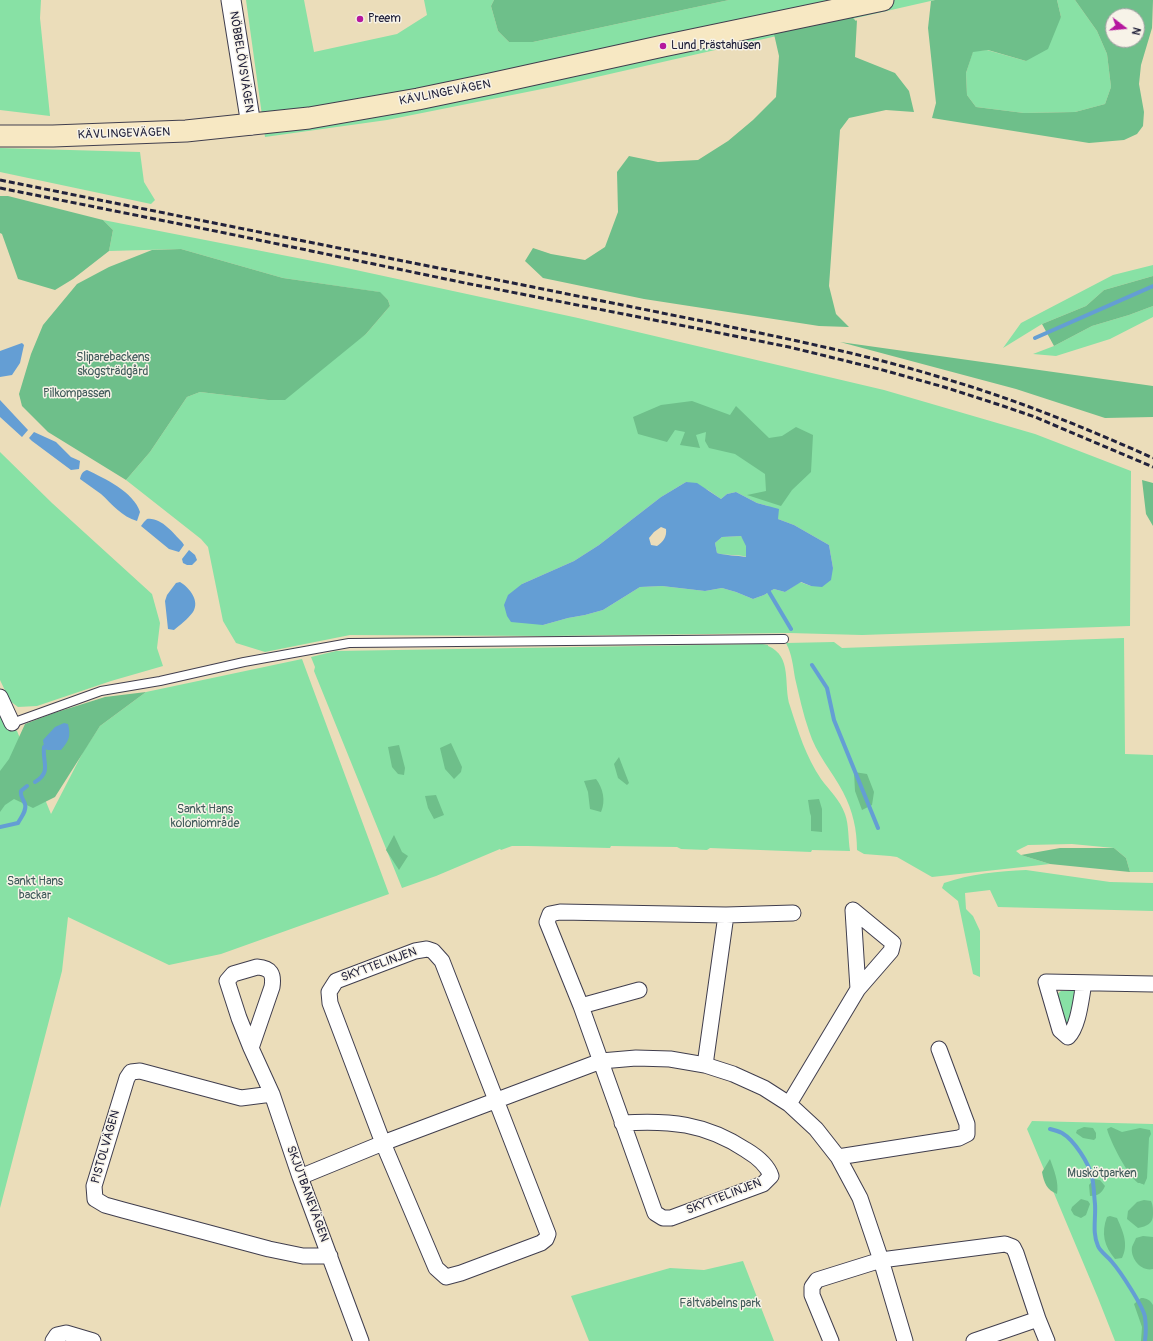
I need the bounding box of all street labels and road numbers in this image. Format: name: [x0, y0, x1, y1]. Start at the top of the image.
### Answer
street label: NÖBBELÖVSVÄGEN: [226, 10, 256, 114]
street label: KÄVLINGEVÄGEN: [398, 77, 492, 109]
street label: KÄVLINGEVÄGEN: [77, 125, 171, 143]
street label: SKYTTELINJEN: [339, 945, 419, 985]
street label: PISTOLVÄGEN: [89, 1109, 123, 1185]
street label: SKJUTBANEVÄGEN: [283, 1144, 331, 1244]
street label: SKYTTELINJEN: [684, 1176, 764, 1218]

